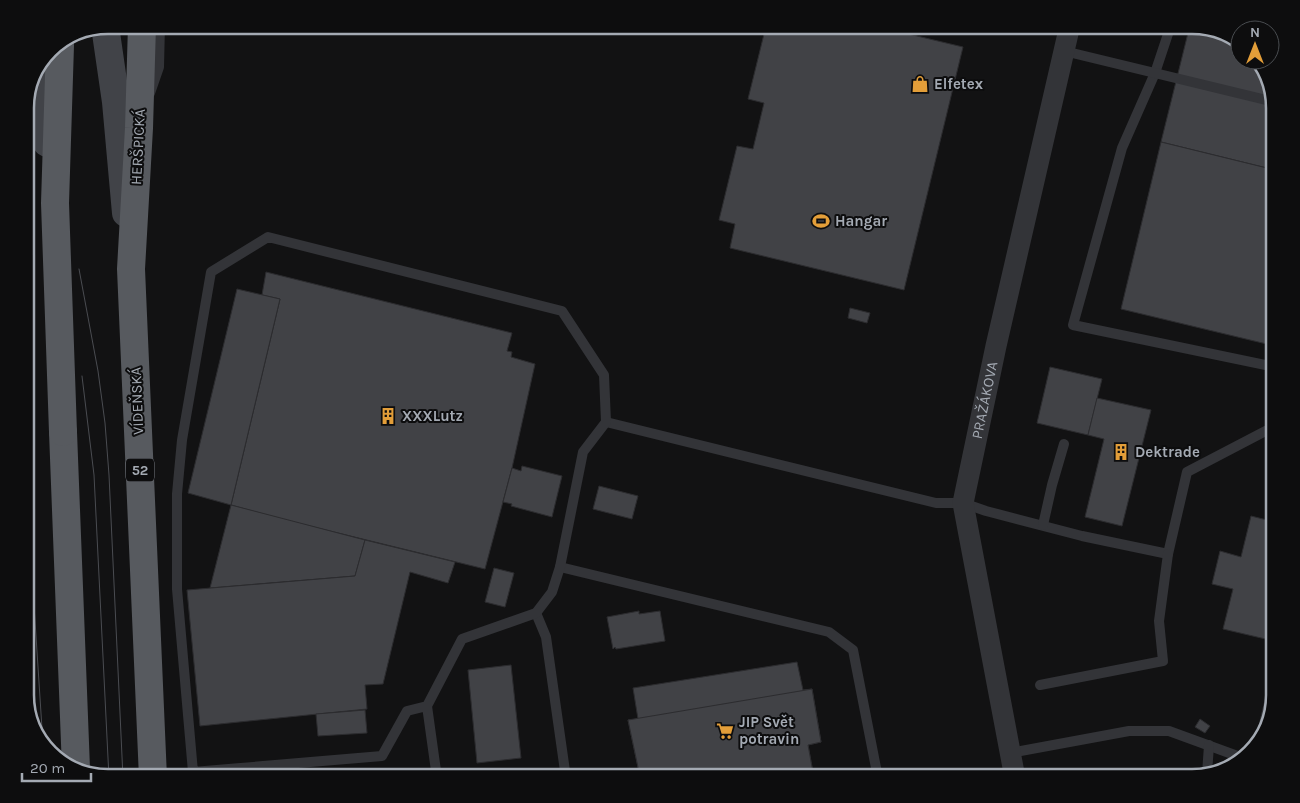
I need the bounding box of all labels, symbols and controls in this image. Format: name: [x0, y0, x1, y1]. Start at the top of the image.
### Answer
north arrow: [1230, 20, 1280, 70]
text: N: [1250, 24, 1260, 41]
shop icon: Elfetex: [910, 74, 930, 94]
place label: Elfetex: [934, 75, 984, 93]
street label: HERŠPICKÁ: [127, 108, 149, 185]
sports icon: Hangar: [811, 211, 831, 231]
place label: Hangar: [835, 212, 887, 230]
street label: PRAŽÁKOVA: [968, 359, 1002, 441]
street label: VÍDEŇSKÁ: [127, 366, 147, 435]
building icon: XXXLutz: [378, 406, 398, 426]
place label: XXXLutz: [402, 407, 463, 425]
building icon: Dektrade: [1111, 442, 1131, 462]
place label: Dektrade: [1135, 443, 1200, 461]
road number: 52: [126, 458, 154, 482]
place label: JIP Svět potravin: [739, 713, 799, 748]
supermarket icon: JIP Svět potravin: [715, 721, 735, 741]
scale bar: [22, 750, 91, 782]
text: 20 m: [30, 759, 65, 777]

